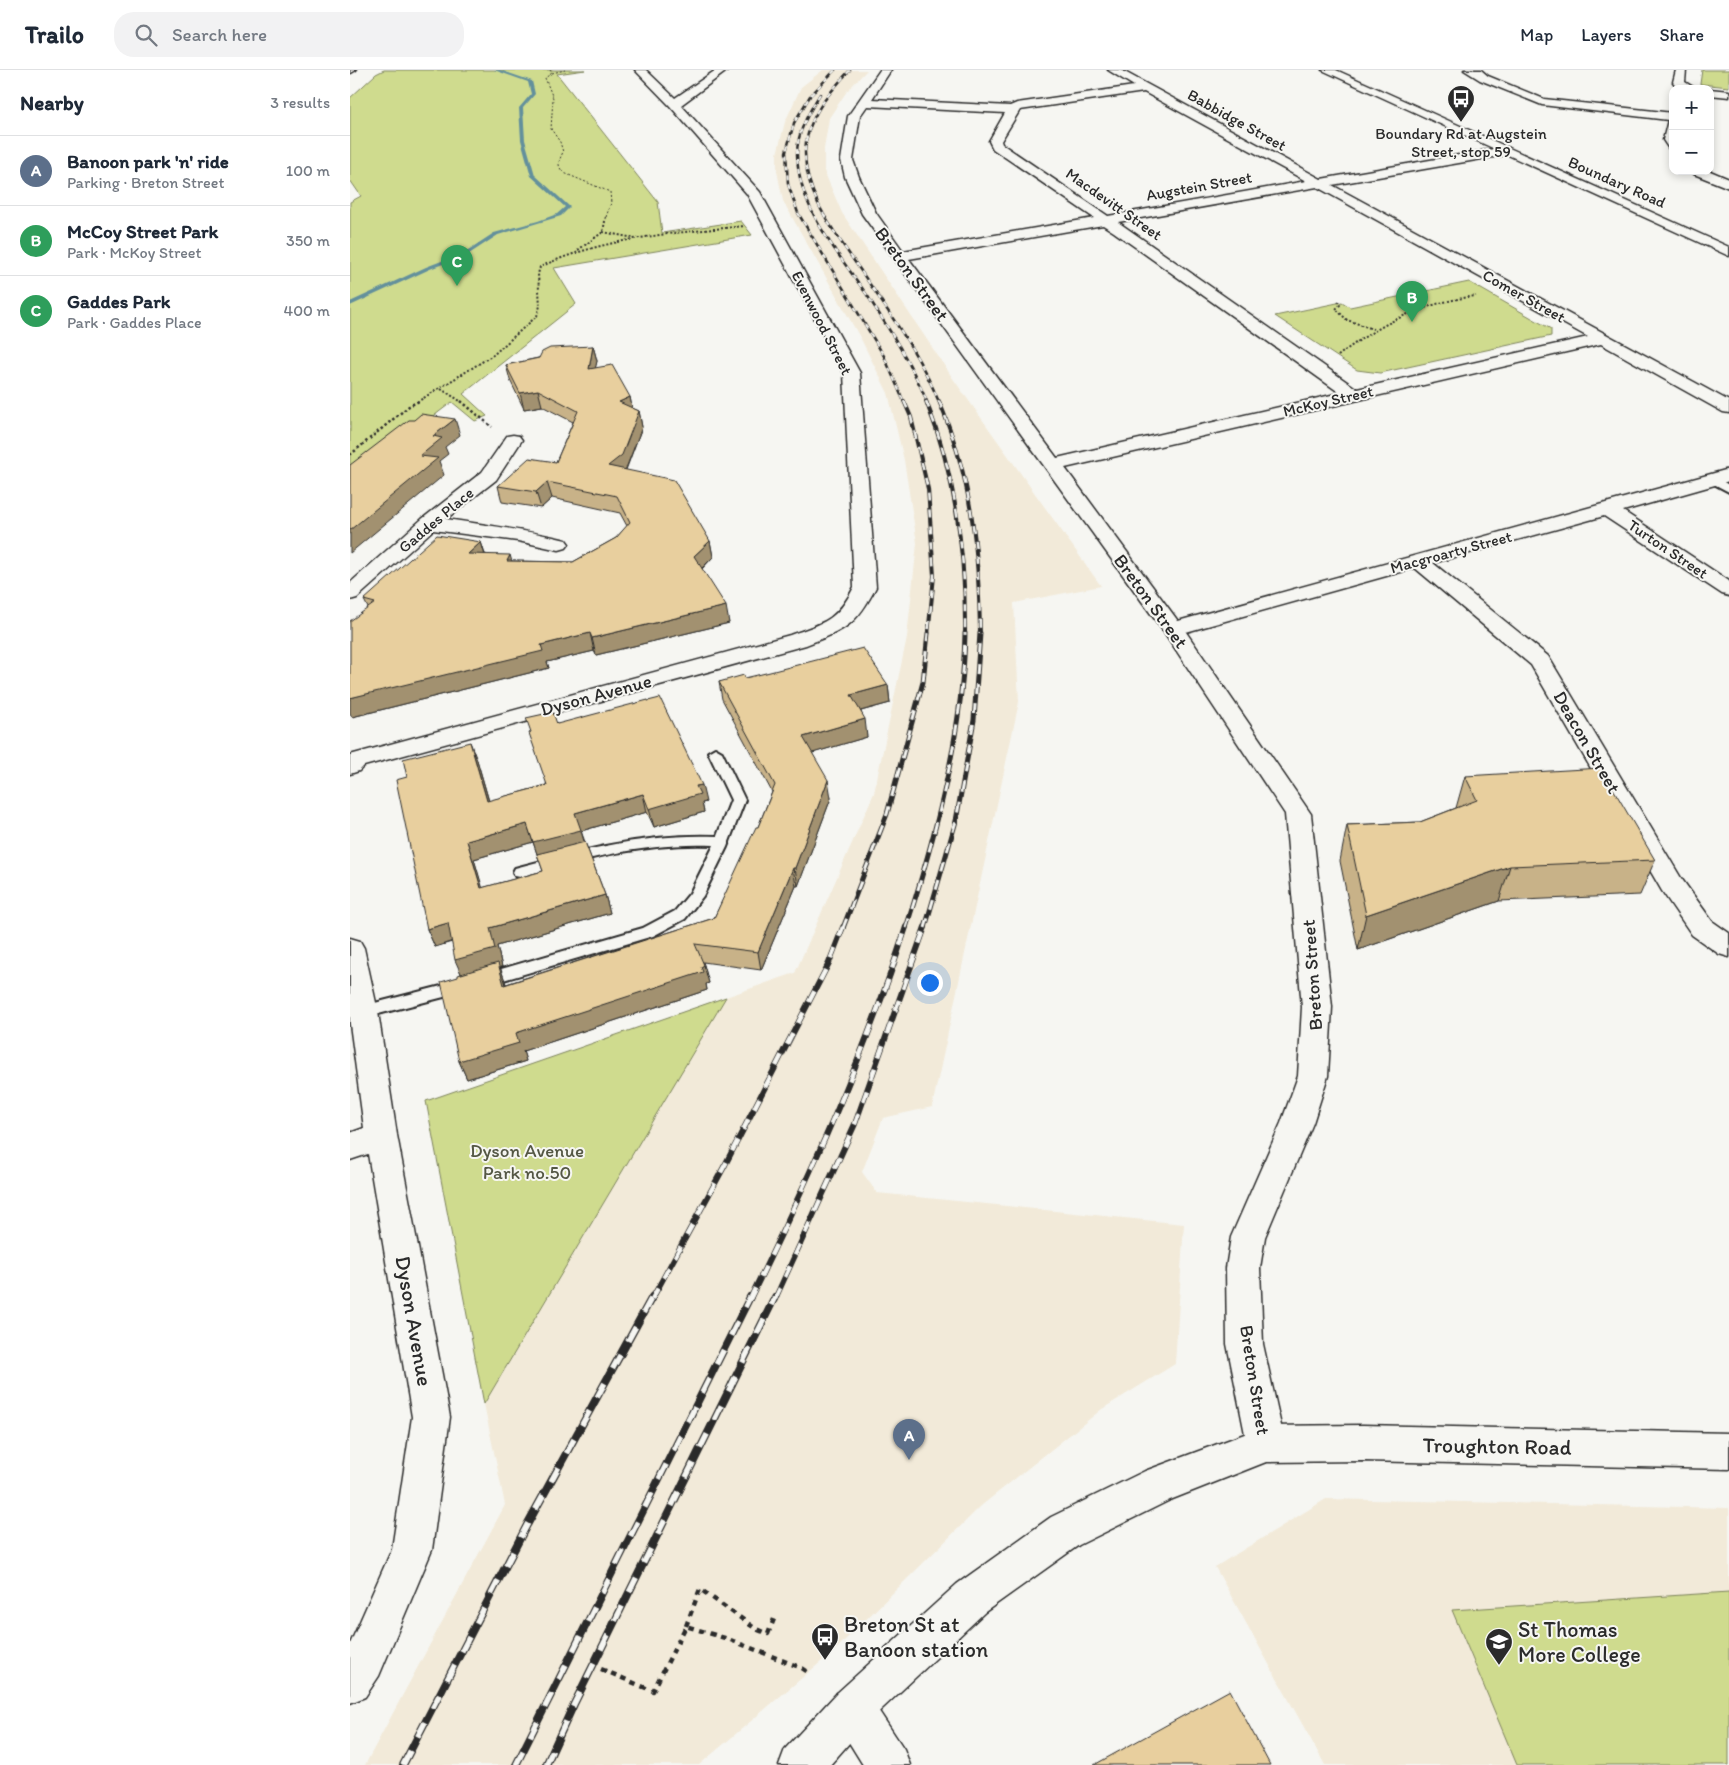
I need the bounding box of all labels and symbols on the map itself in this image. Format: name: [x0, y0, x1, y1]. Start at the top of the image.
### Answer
bus stop icon: Boundary Rd at Augstein Street, stop 59: [1446, 84, 1476, 123]
street label: Babbidge Street: [1184, 85, 1290, 155]
place label: Boundary Rd at Augstein Street, stop 59: [1375, 124, 1547, 161]
street label: Boundary Road: [1565, 152, 1669, 212]
street label: Macdevitt Street: [1062, 164, 1166, 244]
street label: Augstein Street: [1145, 167, 1253, 205]
street label: Breton Street: [870, 222, 954, 326]
pin: C: [441, 245, 473, 286]
street label: Comer Street: [1479, 265, 1569, 327]
street label: Evenwood Street: [788, 268, 856, 378]
pin: B: [1396, 281, 1428, 322]
street label: McKoy Street: [1281, 381, 1375, 421]
street label: Gaddes Place: [395, 483, 477, 557]
street label: Turton Street: [1624, 515, 1712, 583]
street label: Macgroarty Street: [1388, 527, 1514, 577]
street label: Breton Street: [1109, 549, 1193, 653]
street label: Dyson Avenue: [538, 669, 654, 721]
street label: Deacon Street: [1548, 687, 1626, 797]
street label: Breton Street: [1297, 919, 1327, 1031]
your location: [917, 970, 943, 996]
park label: Dyson Avenue Park no.50: [470, 1139, 584, 1184]
street label: Dyson Avenue: [389, 1254, 439, 1388]
street label: Breton Street: [1235, 1323, 1275, 1437]
pin: A: [893, 1419, 925, 1460]
street label: Troughton Road: [1422, 1431, 1572, 1461]
place label: Breton St at Banoon station: [844, 1611, 989, 1663]
place label: St Thomas More College: [1518, 1616, 1641, 1668]
bus stop icon: Breton St at Banoon station: [810, 1622, 840, 1661]
school or university icon: St Thomas More College: [1484, 1627, 1514, 1666]

